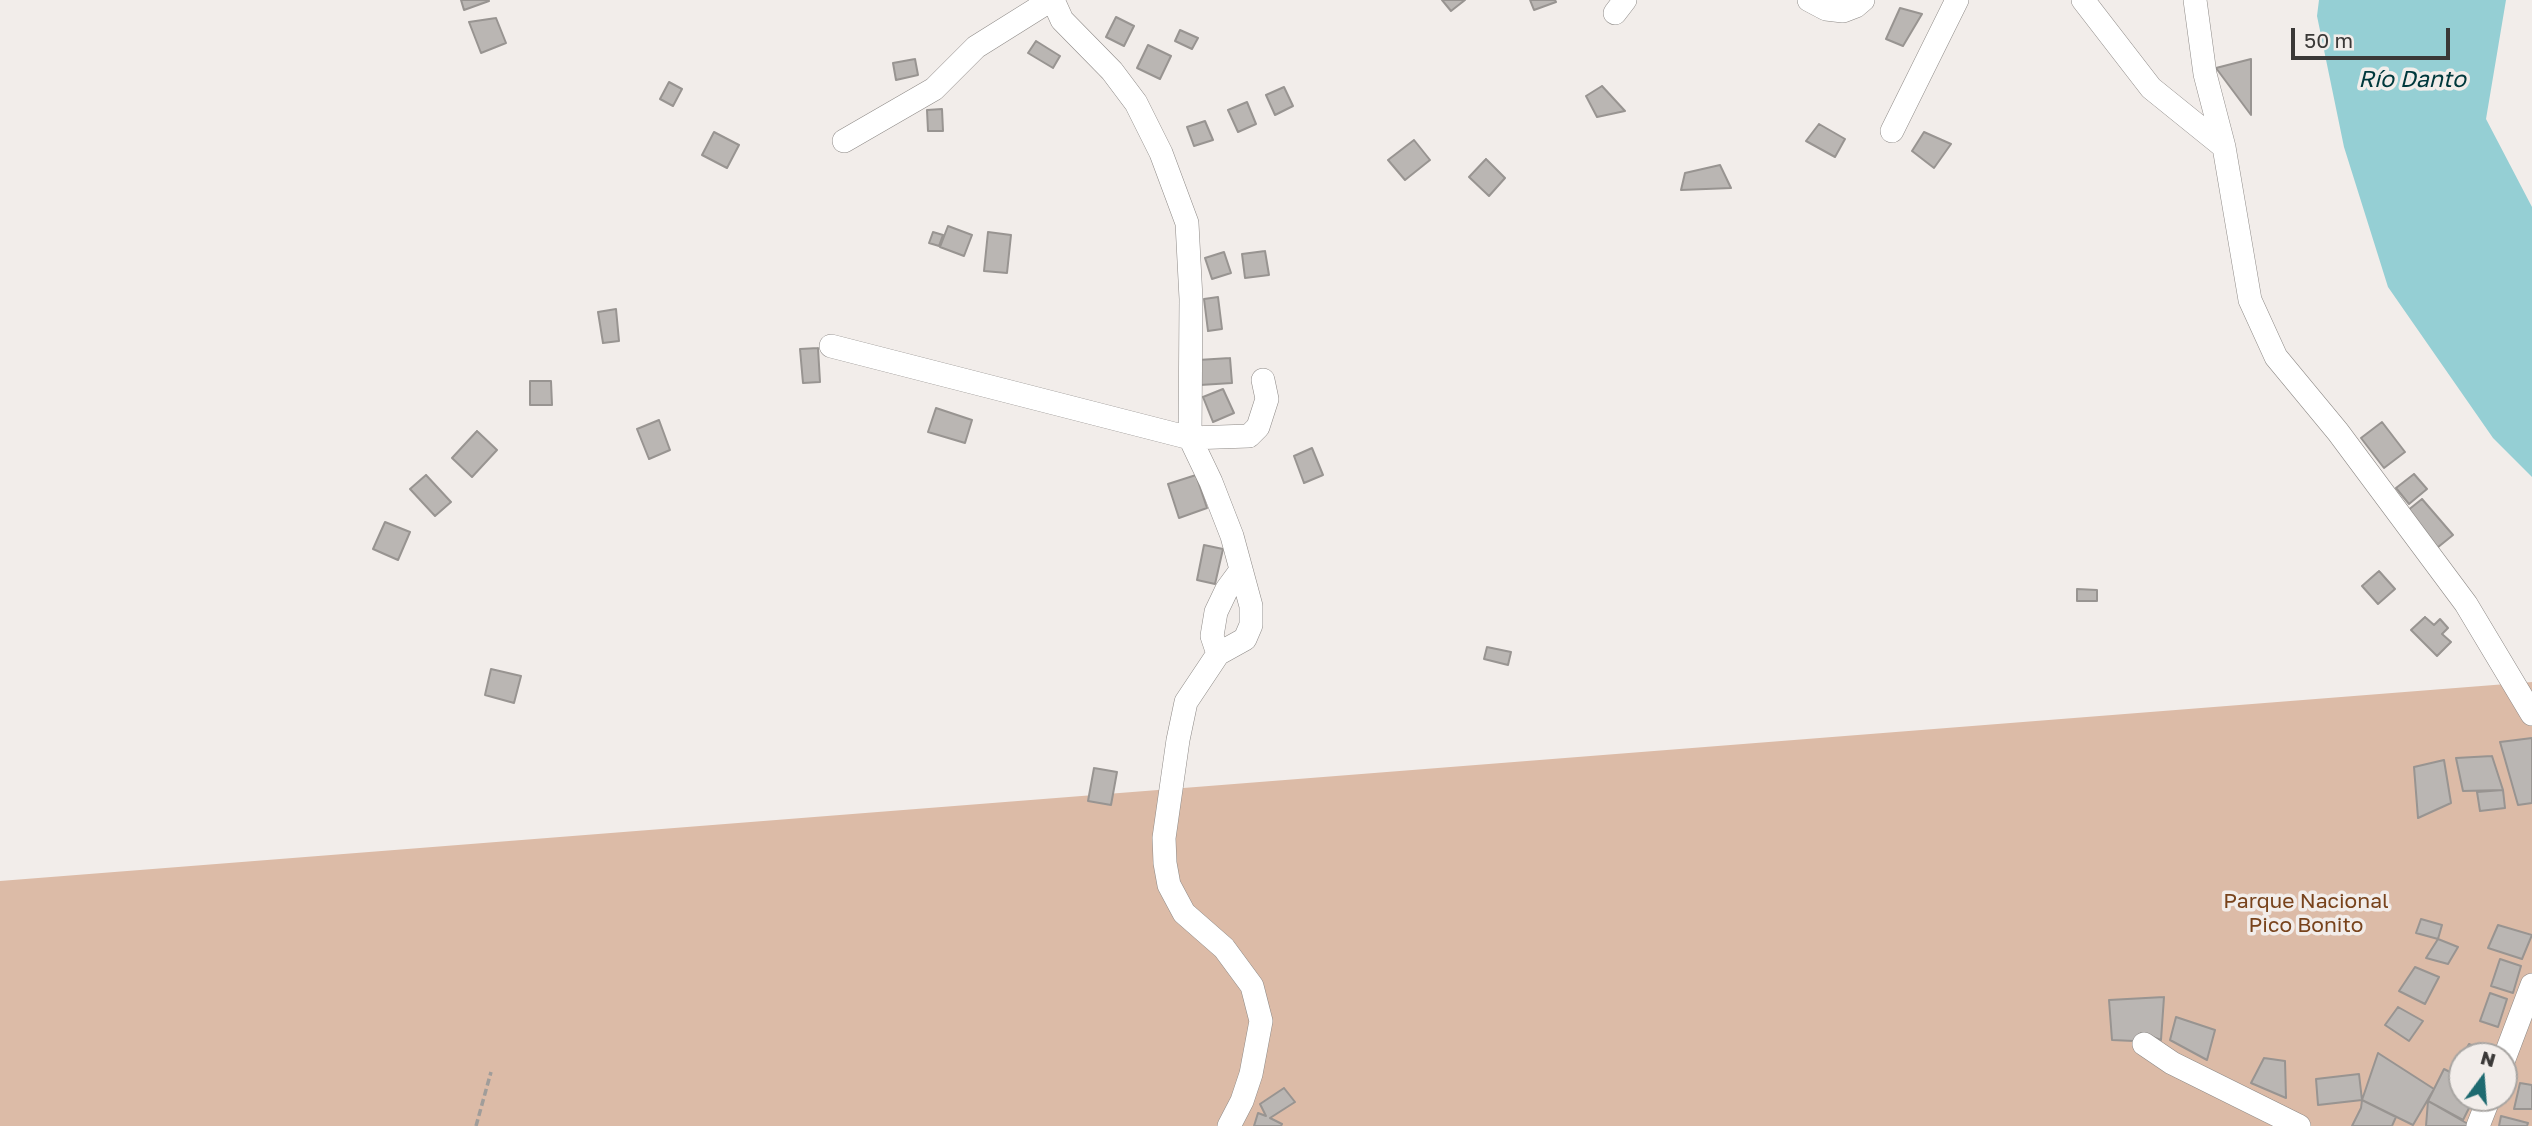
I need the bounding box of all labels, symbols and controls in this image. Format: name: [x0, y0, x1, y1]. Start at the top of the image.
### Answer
scale bar: [2294, 14, 2453, 58]
text: 50 m: [2304, 27, 2353, 53]
water label: Río Danto: [2358, 66, 2466, 94]
park label: Parque Nacional Pico Bonito: [2223, 888, 2389, 938]
north arrow: [2448, 1042, 2518, 1112]
text: N: [2478, 1045, 2498, 1071]

